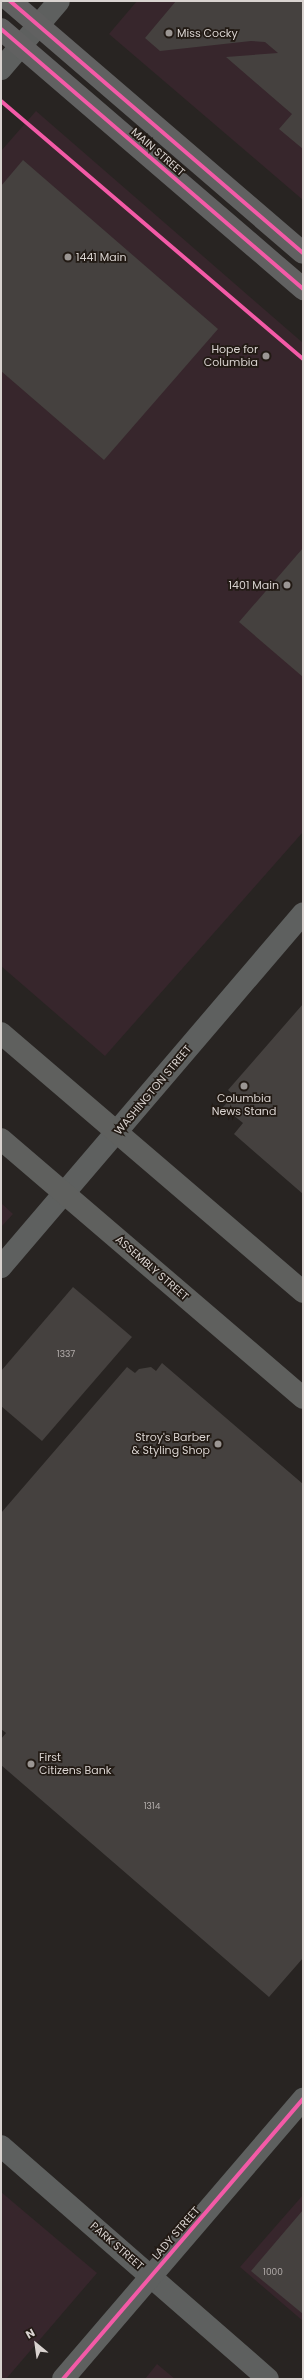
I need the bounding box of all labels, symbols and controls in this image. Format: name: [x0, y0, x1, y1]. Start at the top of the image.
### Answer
place label: Miss Cocky: [177, 26, 238, 40]
marker: Miss Cocky: [164, 28, 174, 38]
street label: MAIN STREET: [129, 125, 187, 179]
place label: 1441 Main: [76, 250, 126, 264]
marker: 1441 Main: [63, 252, 73, 262]
place label: Hope for Columbia: [204, 343, 258, 369]
marker: Hope for Columbia: [261, 351, 271, 361]
place label: 1401 Main: [229, 578, 279, 592]
marker: 1401 Main: [282, 580, 292, 590]
street label: WASHINGTON STREET: [112, 1043, 194, 1137]
marker: Columbia News Stand: [239, 1081, 249, 1091]
place label: Columbia News Stand: [212, 1092, 276, 1118]
street label: ASSEMBLY STREET: [113, 1233, 191, 1303]
house number: 1337: [57, 1349, 75, 1359]
place label: Stroy's Barber & Styling Shop: [131, 1431, 210, 1457]
marker: Stroy's Barber & Styling Shop: [213, 1439, 223, 1449]
place label: First Citizens Bank: [39, 1751, 111, 1777]
marker: First Citizens Bank: [26, 1759, 36, 1769]
house number: 1314: [144, 1801, 160, 1811]
street label: LADY STREET: [149, 2204, 203, 2262]
street label: PARK STREET: [88, 2219, 146, 2273]
house number: 1000: [263, 2267, 283, 2277]
north arrow: [16, 2324, 56, 2364]
text: N: [23, 2325, 38, 2343]

